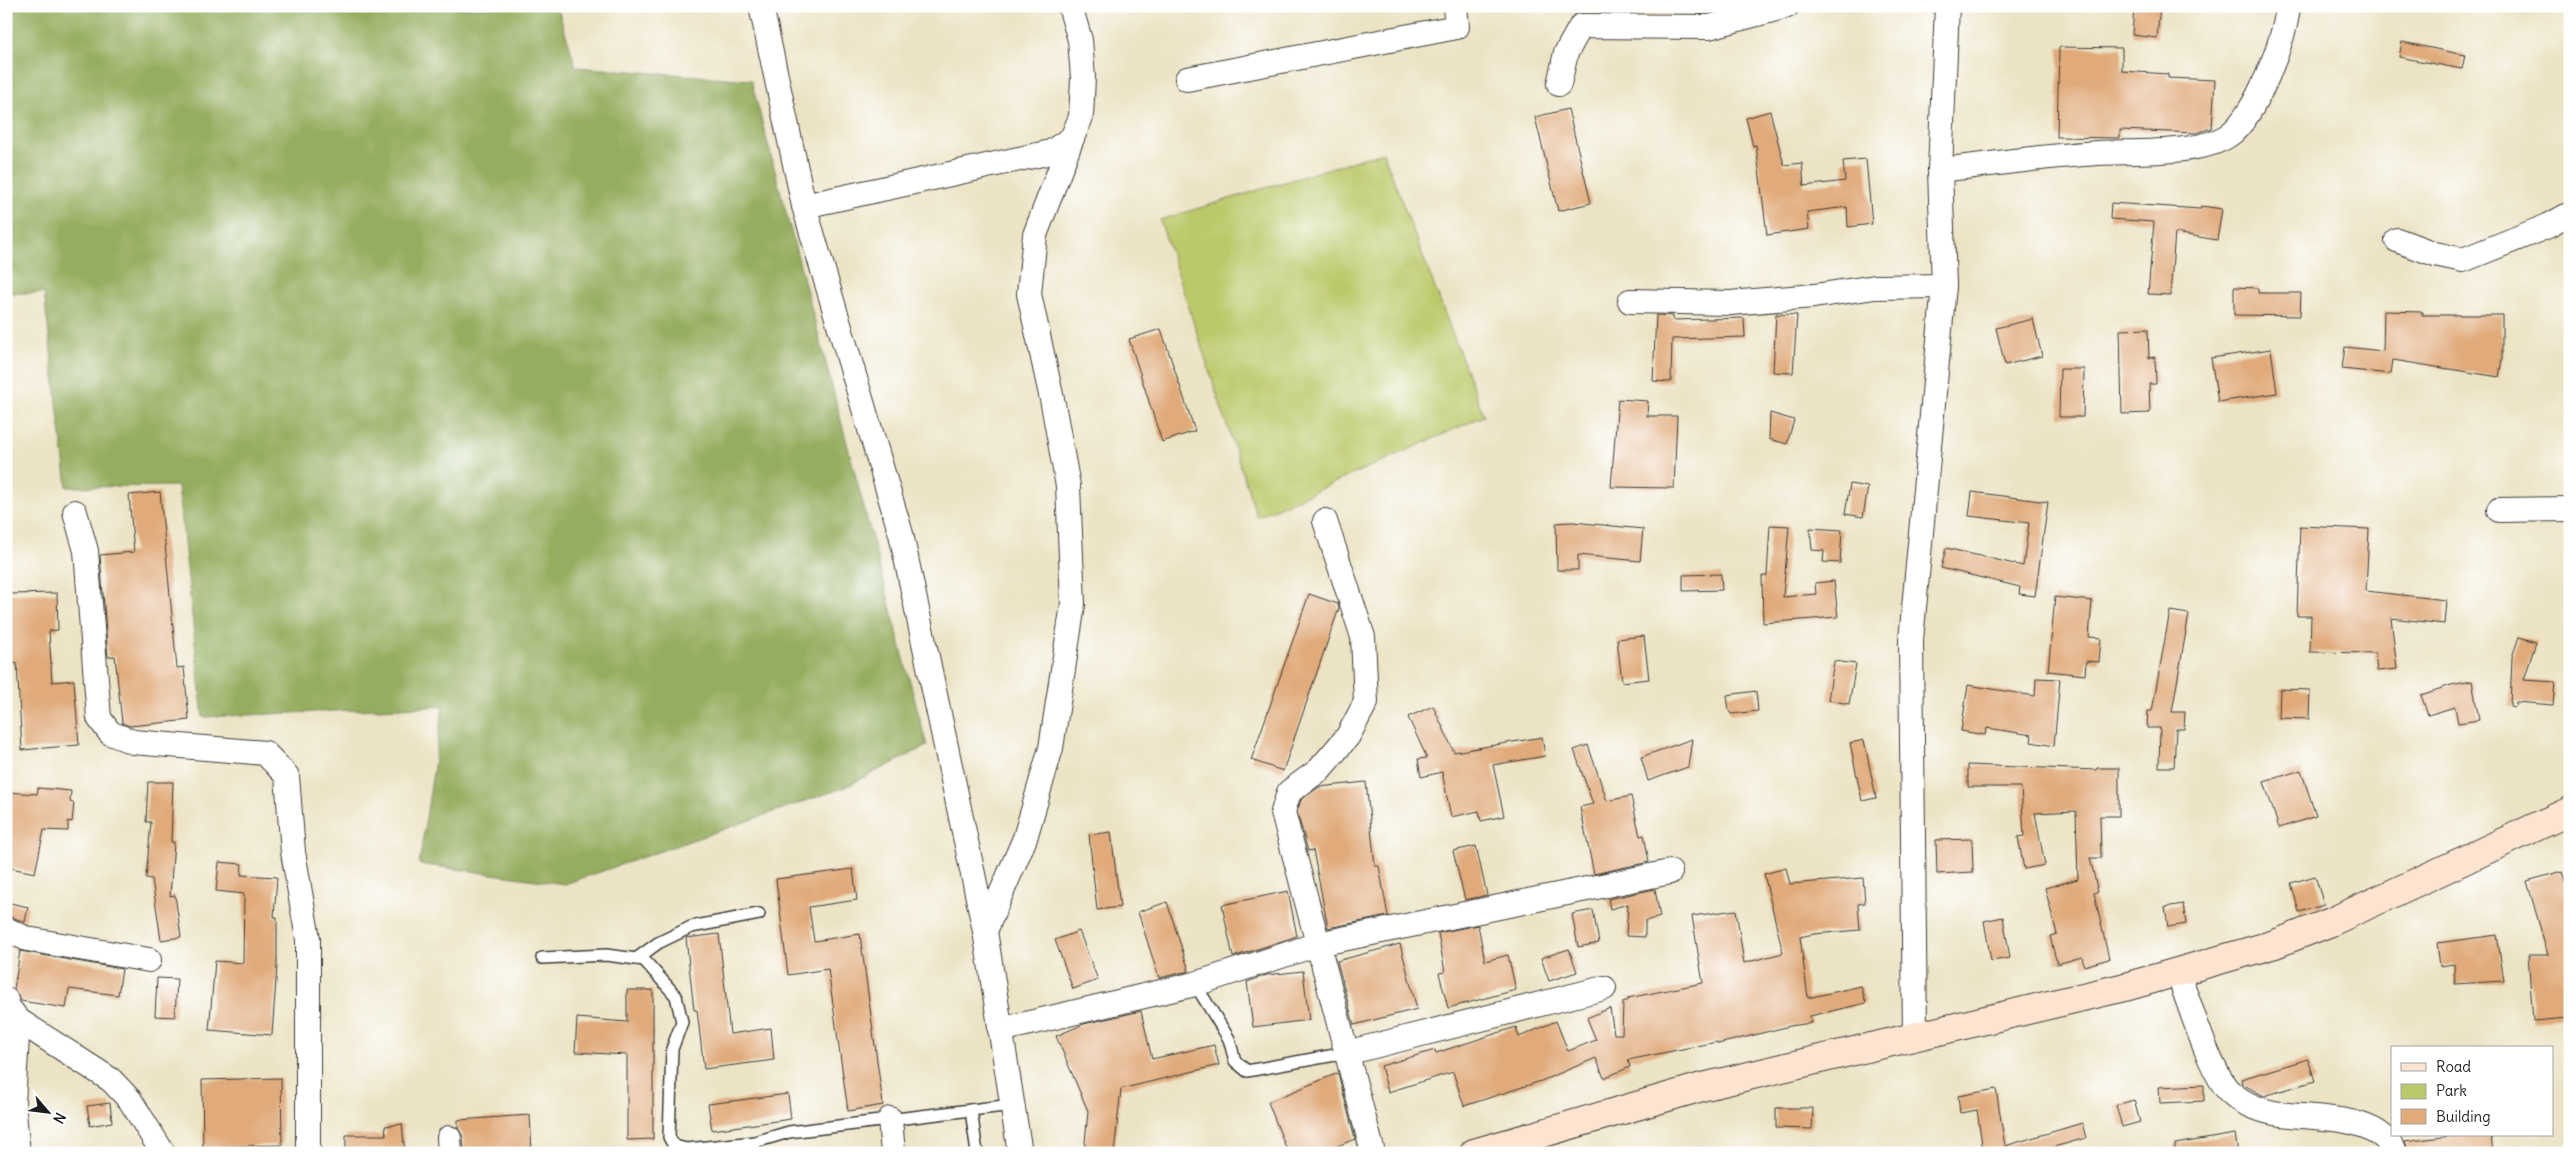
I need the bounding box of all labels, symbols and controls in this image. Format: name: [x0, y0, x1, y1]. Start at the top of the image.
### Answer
legend: [2391, 1046, 2554, 1136]
text: Road: [2436, 1057, 2471, 1076]
text: Park: [2436, 1081, 2467, 1100]
north arrow: [22, 1086, 72, 1136]
text: Building: [2436, 1107, 2491, 1126]
text: N: [49, 1110, 70, 1127]

